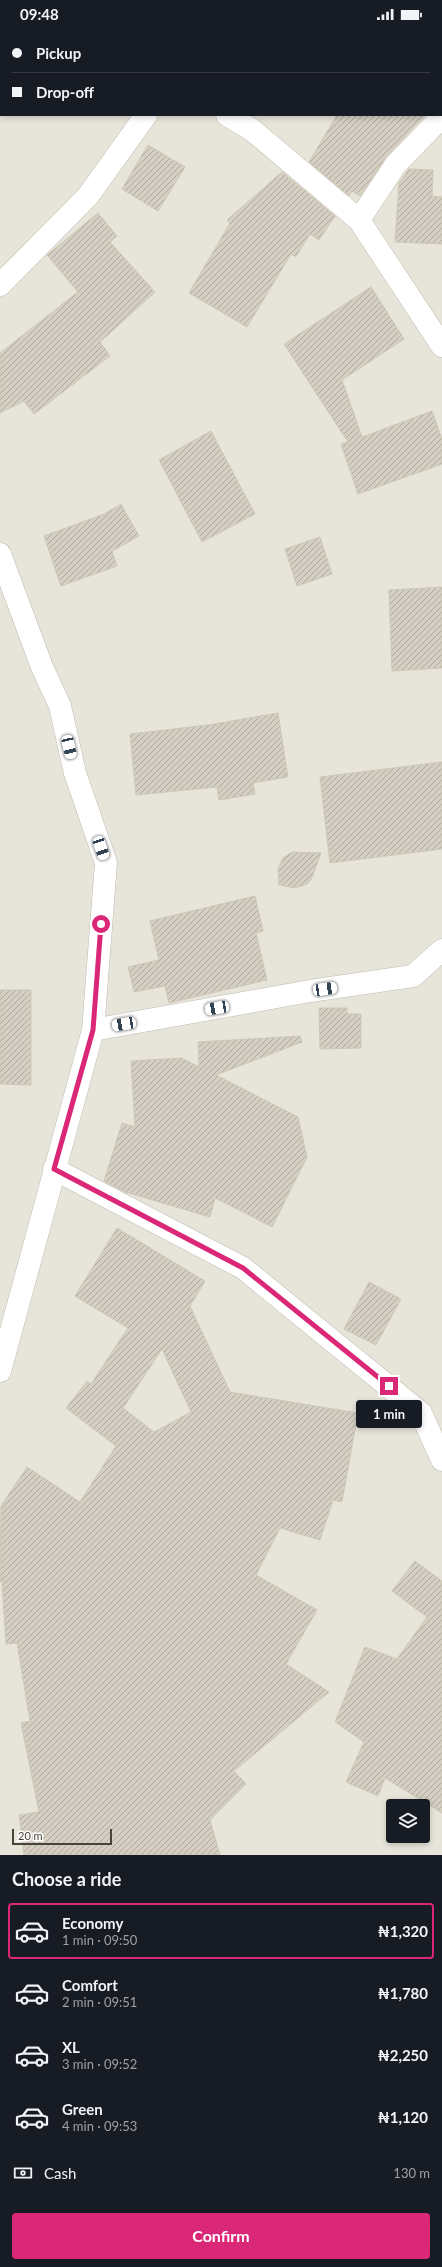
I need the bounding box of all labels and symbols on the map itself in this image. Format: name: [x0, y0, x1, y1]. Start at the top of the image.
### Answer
car: [60, 734, 78, 760]
car: [91, 835, 111, 861]
route start: [92, 915, 110, 933]
car: [312, 981, 338, 997]
car: [204, 1000, 230, 1016]
car: [111, 1016, 137, 1032]
route end: [380, 1377, 398, 1395]
callout: 1 min: [356, 1400, 422, 1428]
scale bar: [12, 1827, 112, 1846]

